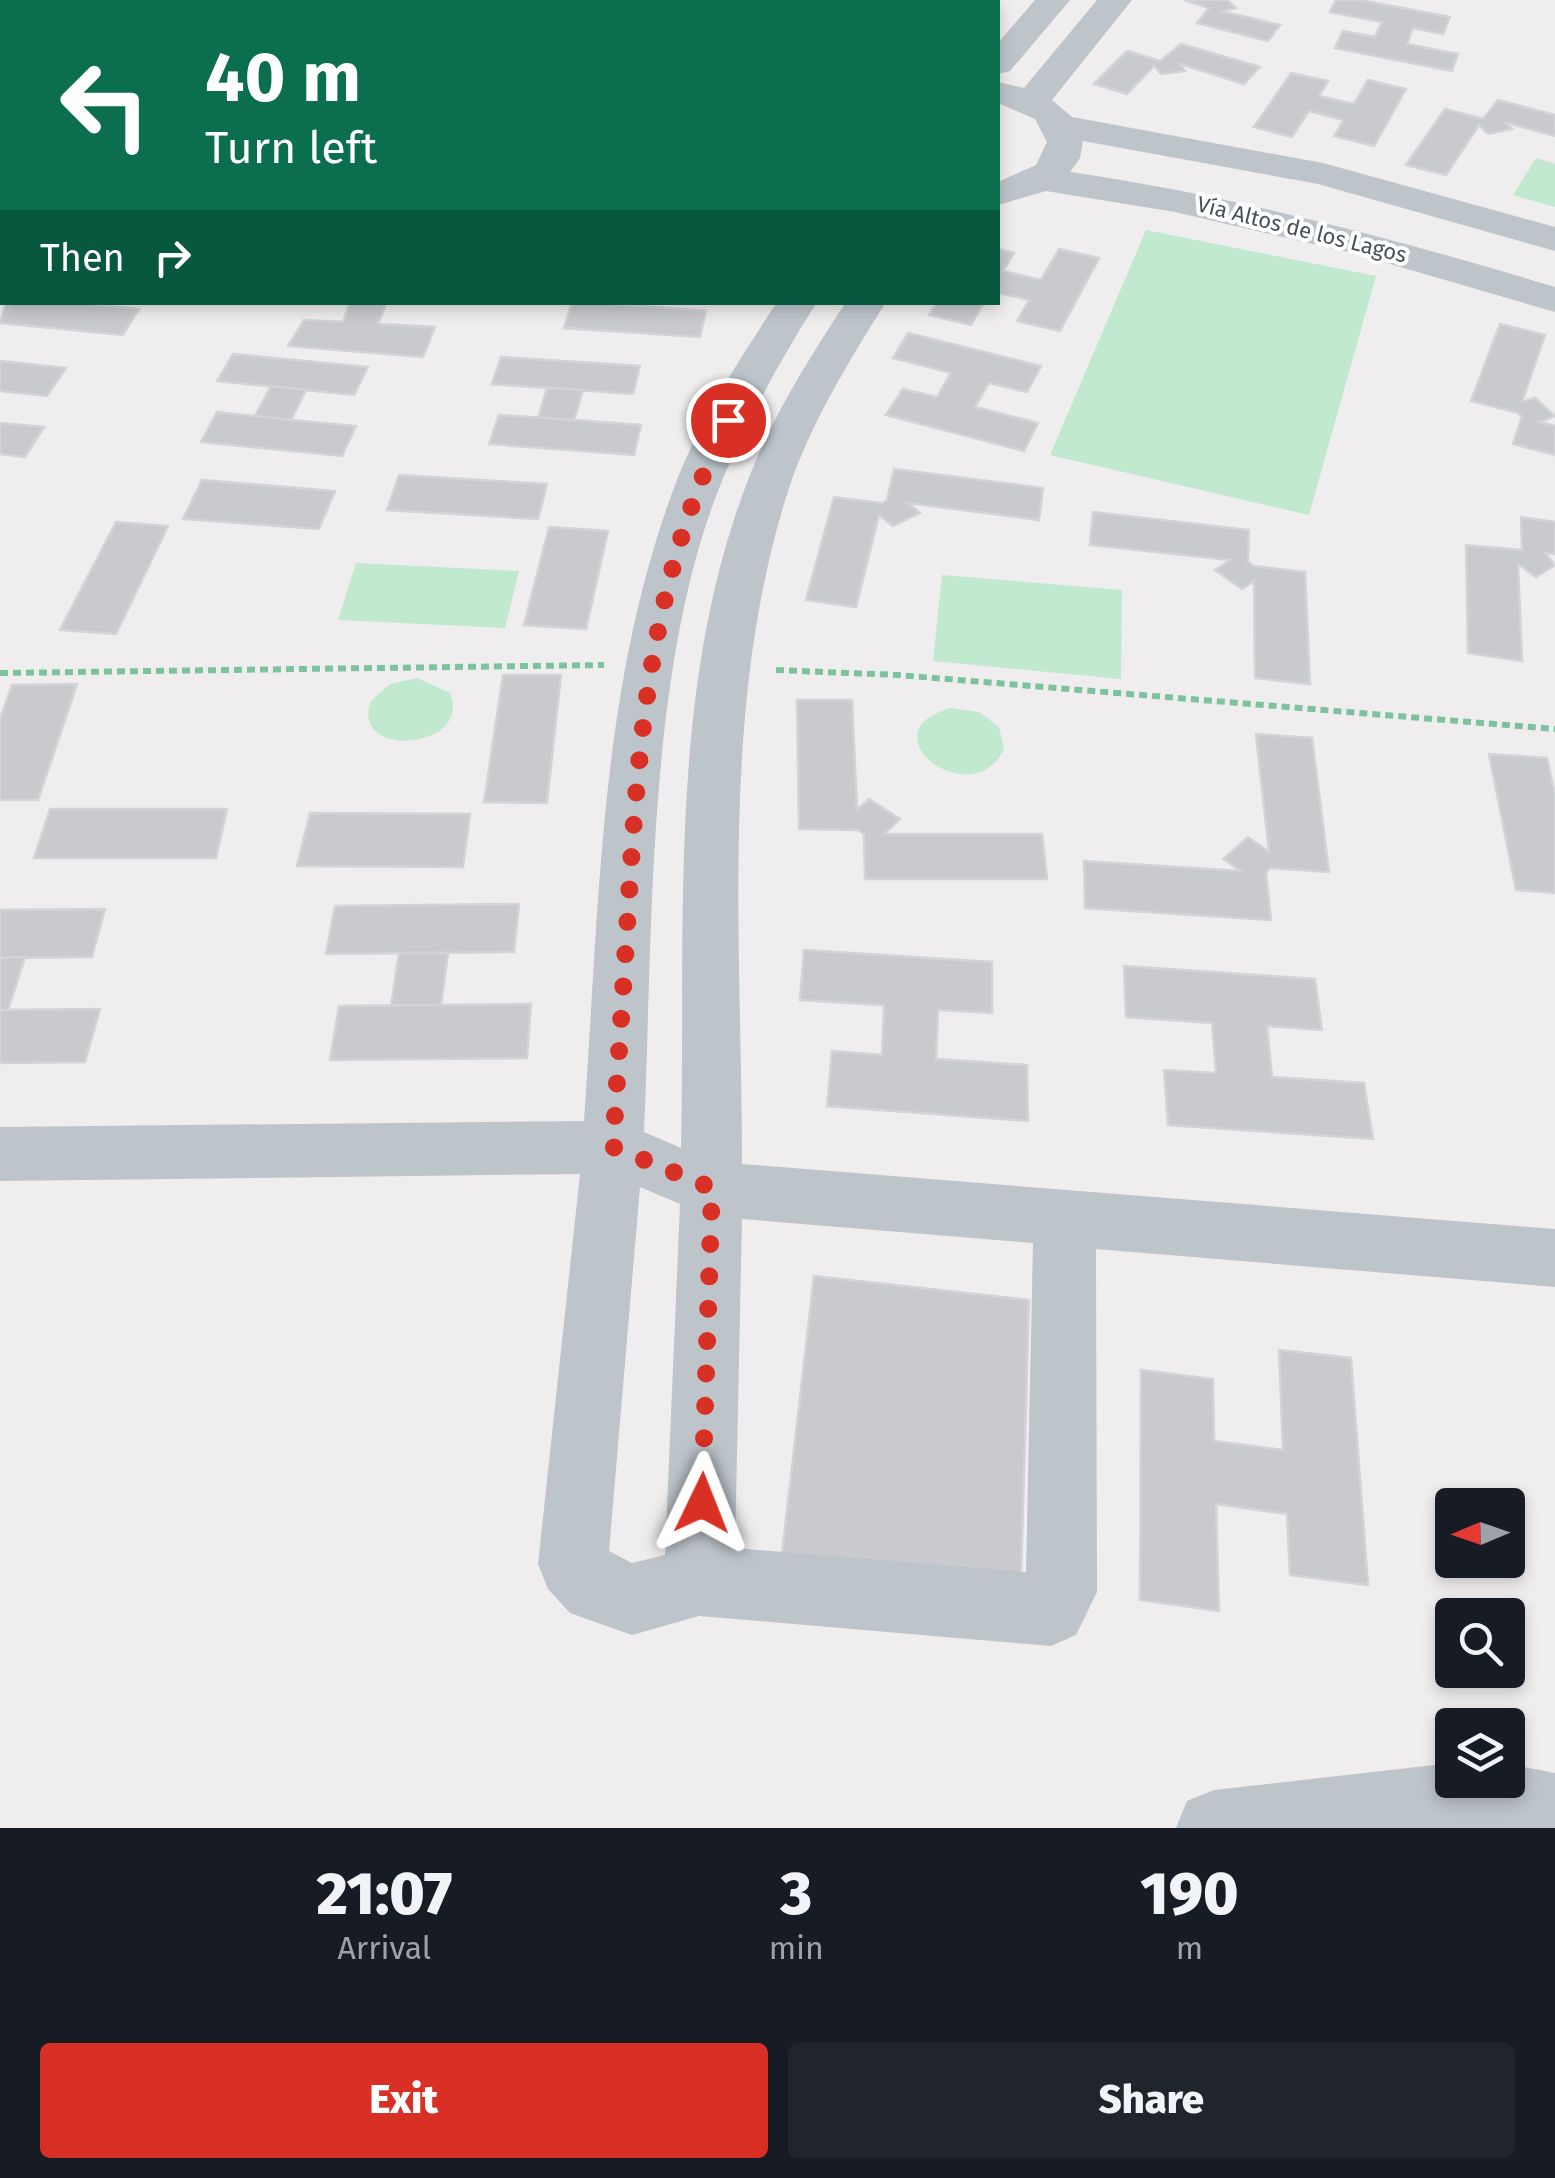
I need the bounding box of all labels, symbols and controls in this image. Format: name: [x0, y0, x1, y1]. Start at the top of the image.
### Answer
text: 40 m: [205, 36, 361, 120]
icon: left: [40, 40, 170, 170]
text: Turn left: [205, 121, 377, 175]
street label: Vía Altos de los Lagos: [1194, 190, 1409, 269]
icon: right: [145, 230, 200, 285]
text: Then: [40, 235, 125, 281]
pin: [686, 378, 771, 463]
icon: arrive: [701, 393, 756, 448]
position arrow: [650, 1451, 754, 1555]
north arrow: [1435, 1488, 1525, 1578]
map controls: [1435, 1488, 1525, 1798]
button: search: [1435, 1598, 1525, 1688]
button: layers: [1435, 1708, 1525, 1798]
text: 21:07: [316, 1858, 452, 1930]
text: 3: [780, 1858, 812, 1930]
text: 190: [1140, 1858, 1239, 1930]
text: Arrival: [337, 1929, 431, 1967]
text: min: [769, 1929, 824, 1967]
text: m: [1176, 1929, 1203, 1967]
button: Exit: [40, 2043, 768, 2158]
button: Share: [788, 2043, 1515, 2158]

